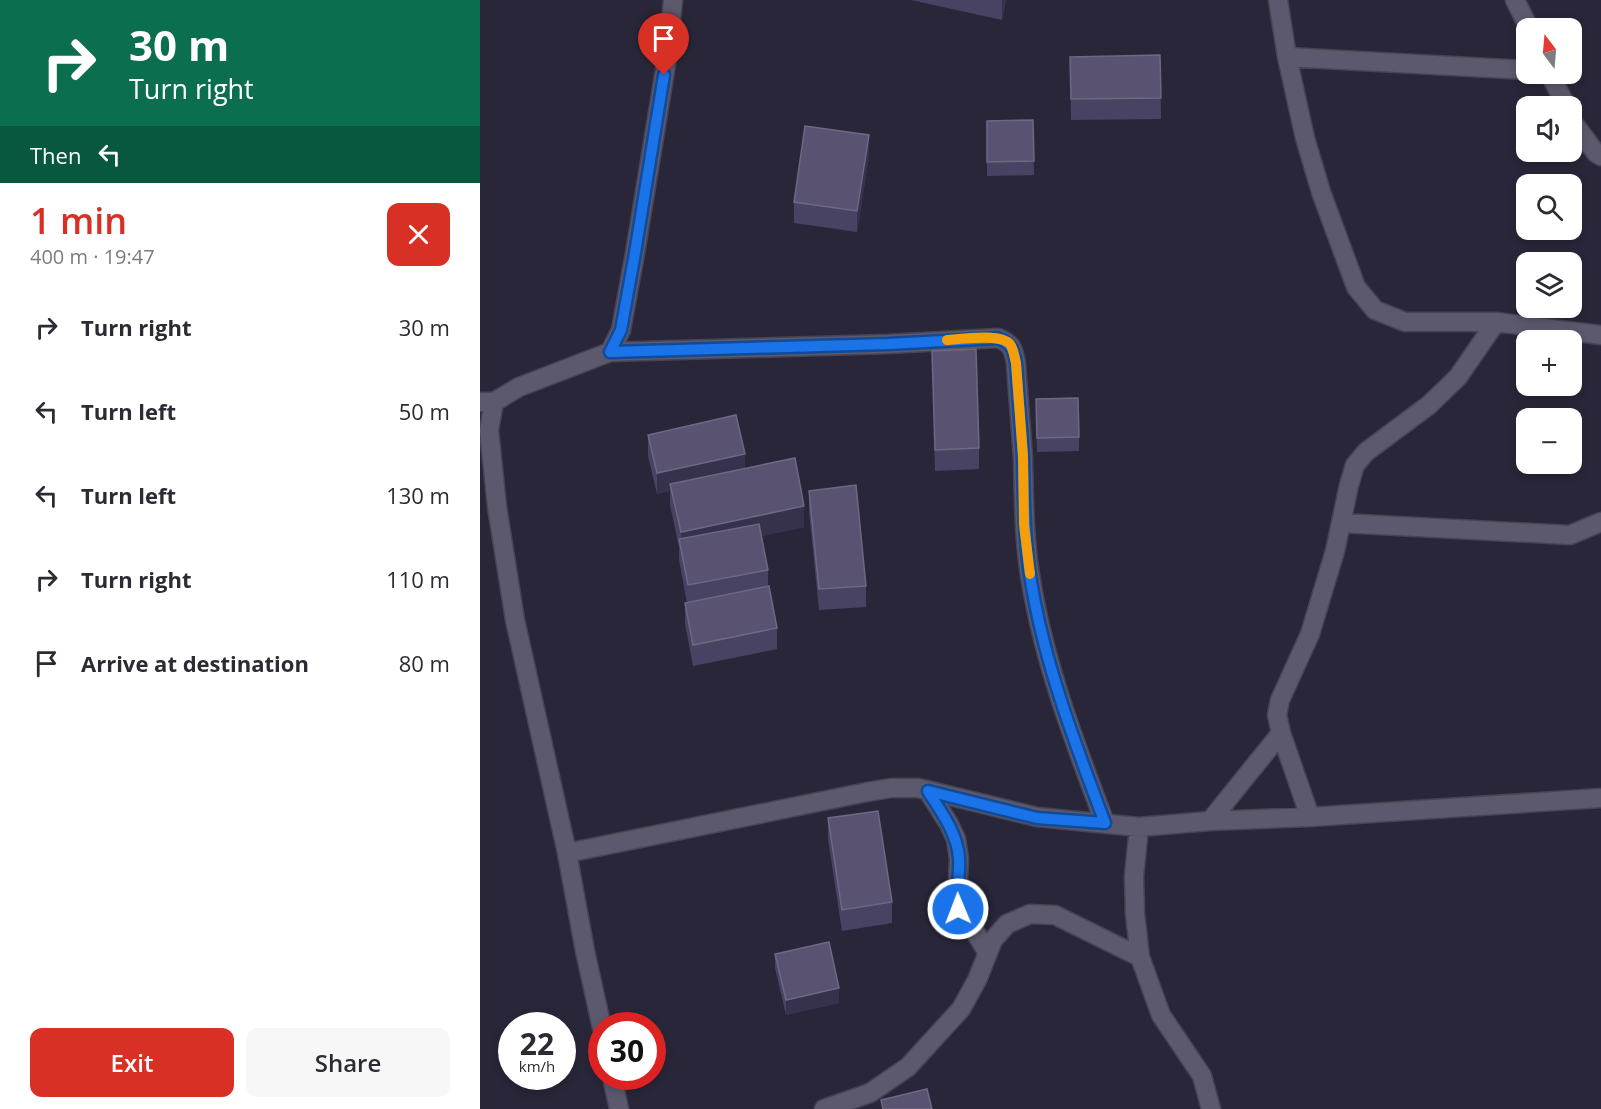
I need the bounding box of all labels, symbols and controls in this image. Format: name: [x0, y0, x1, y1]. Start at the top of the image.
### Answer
pin: [638, 13, 689, 75]
text: 30 m: [129, 16, 229, 73]
north arrow: [1516, 18, 1582, 84]
map controls: [1516, 18, 1582, 474]
icon: arrive: [647, 22, 680, 55]
icon: right: [30, 24, 108, 102]
text: Turn right: [129, 70, 254, 107]
button: sound: [1516, 96, 1582, 162]
icon: left: [93, 138, 126, 171]
text: Then: [30, 140, 81, 170]
button: search: [1516, 174, 1582, 240]
text: 1 min: [30, 196, 127, 245]
button: close: [387, 203, 450, 266]
text: 400 m · 19:47: [30, 243, 155, 270]
button: layers: [1516, 252, 1582, 318]
icon: right: [30, 311, 63, 344]
text: Turn right: [81, 312, 192, 342]
text: 30 m: [399, 312, 450, 342]
button: +: [1516, 330, 1582, 396]
icon: left: [30, 395, 63, 428]
text: Turn left: [81, 396, 176, 426]
text: 50 m: [399, 396, 450, 426]
button: −: [1516, 408, 1582, 474]
icon: left: [30, 479, 63, 512]
text: Turn left: [81, 480, 176, 510]
text: 130 m: [386, 480, 450, 510]
icon: right: [30, 563, 63, 596]
text: Turn right: [81, 564, 192, 594]
text: 110 m: [386, 564, 450, 594]
icon: arrive: [30, 647, 63, 680]
text: Arrive at destination: [81, 648, 309, 678]
text: 80 m: [399, 648, 450, 678]
position arrow: [926, 877, 990, 941]
speed limit sign: 30: [588, 1012, 666, 1090]
text: 22: [520, 1023, 554, 1064]
button: Exit: [30, 1028, 234, 1097]
button: Share: [246, 1028, 450, 1097]
text: km/h: [519, 1056, 555, 1076]

